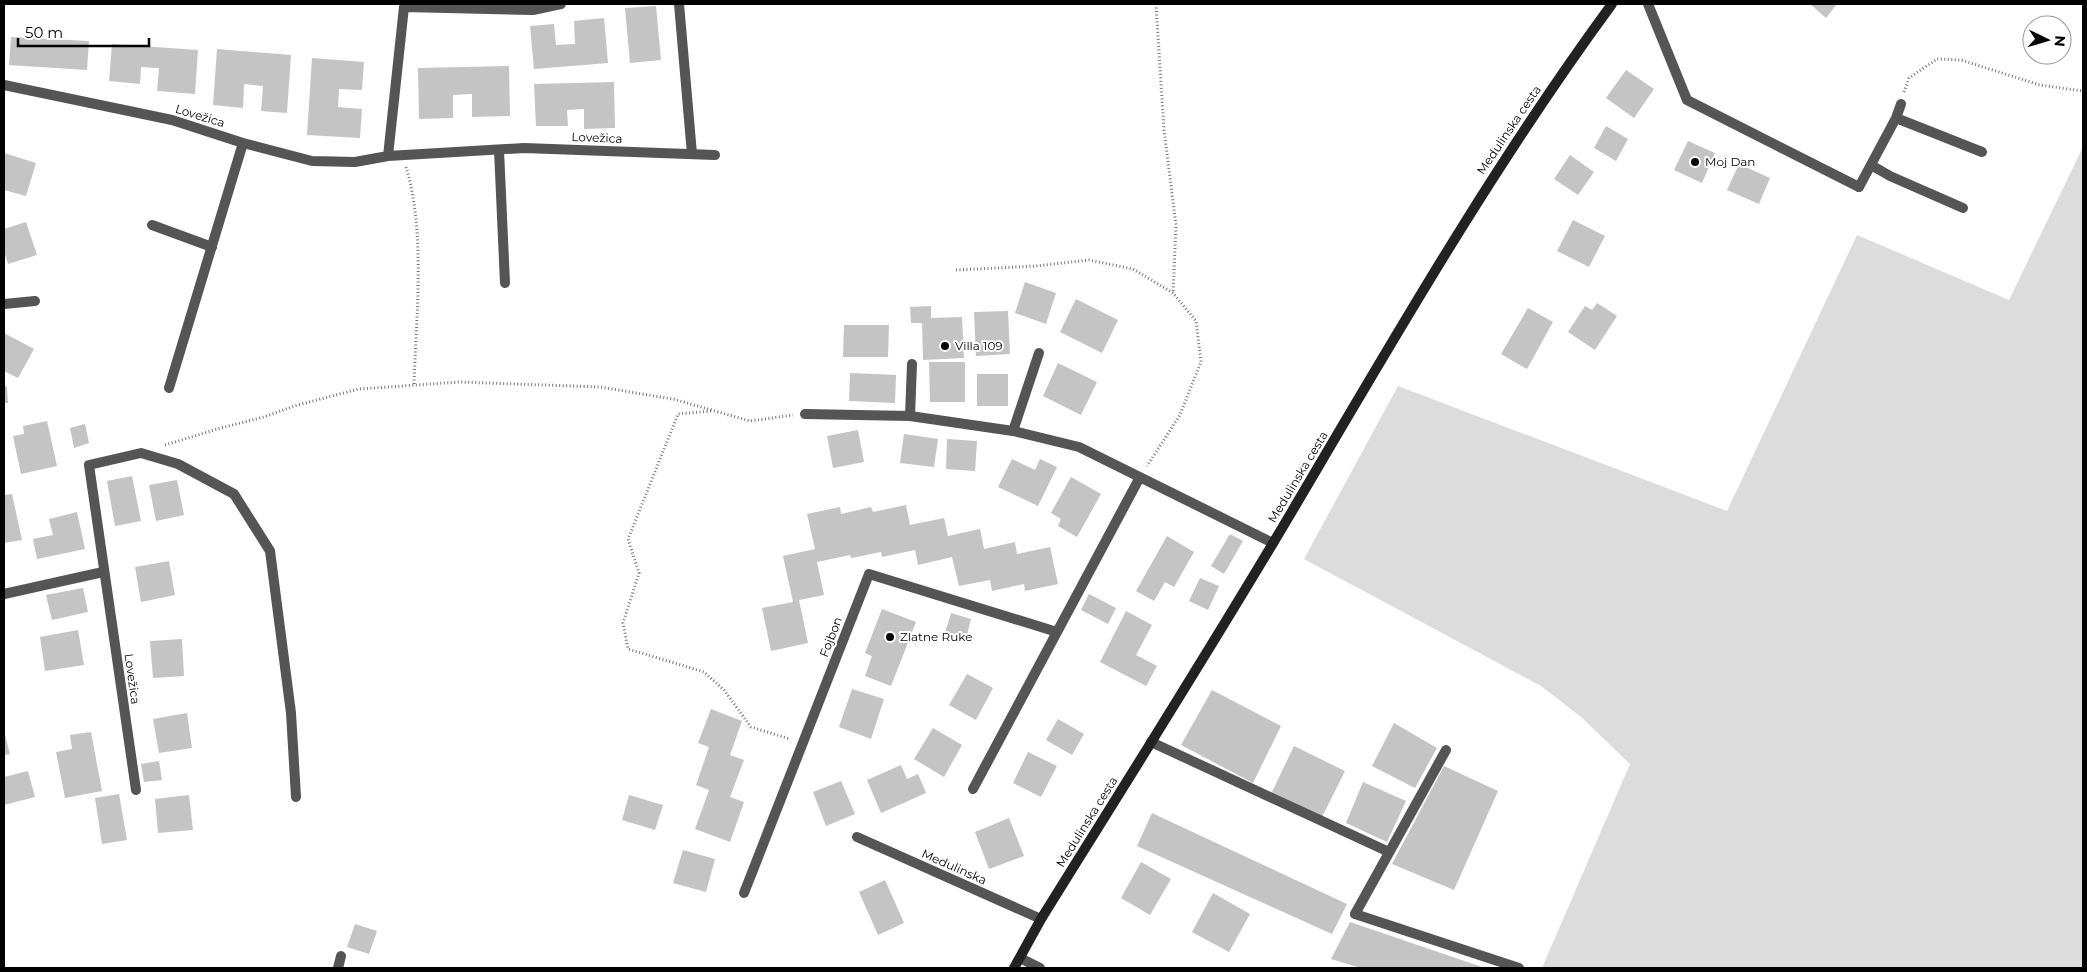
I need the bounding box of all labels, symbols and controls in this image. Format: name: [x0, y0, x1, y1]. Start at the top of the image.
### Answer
scale bar: [18, 15, 149, 47]
north arrow: [2022, 15, 2072, 65]
text: 50 m: [25, 23, 63, 42]
text: N: [2050, 35, 2069, 48]
street label: Medulinska cesta: [1473, 82, 1544, 177]
street label: Lovežica: [174, 101, 227, 130]
street label: Lovežica: [571, 129, 623, 146]
place label: Moj Dan: [1705, 154, 1756, 169]
marker: Moj Dan: [1689, 156, 1701, 168]
place label: Villa 109: [955, 338, 1003, 353]
marker: Villa 109: [939, 340, 951, 352]
street label: Medulinska cesta: [1264, 428, 1331, 525]
street label: Fojbon: [816, 615, 845, 659]
place label: Zlatne Ruke: [900, 629, 972, 644]
marker: Zlatne Ruke: [884, 631, 896, 643]
street label: Lovežica: [122, 653, 143, 705]
street label: Medulinska cesta: [1053, 774, 1121, 870]
street label: Medulinska: [919, 846, 989, 888]

